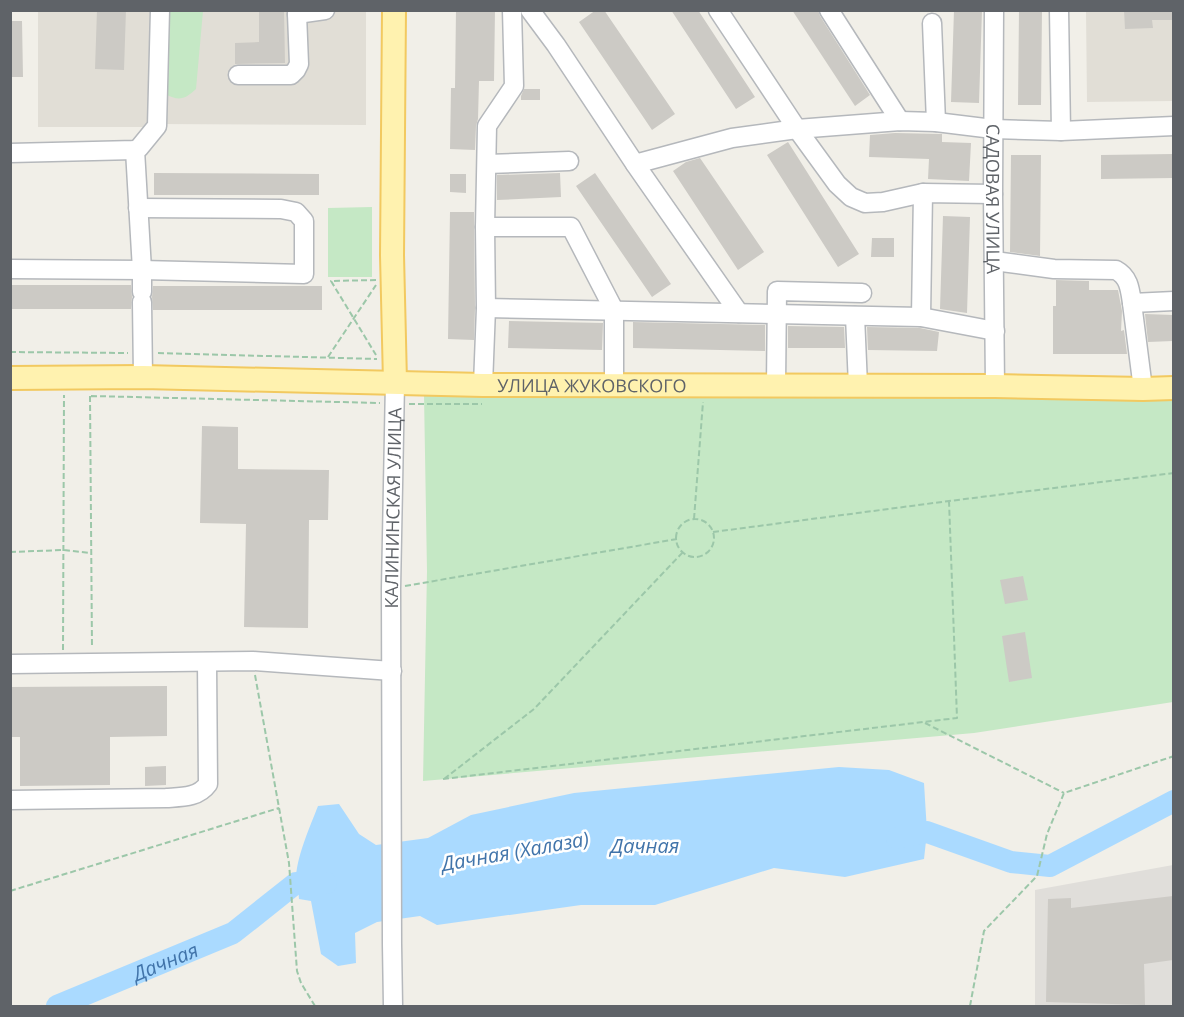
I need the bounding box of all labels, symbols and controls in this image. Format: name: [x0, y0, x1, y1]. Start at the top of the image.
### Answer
street label: САДОВАЯ УЛИЦА: [981, 124, 1006, 275]
street label: УЛИЦА ЖУКОВСКОГО: [497, 373, 687, 397]
street label: КАЛИНИНСКАЯ УЛИЦА: [379, 407, 407, 608]
water label: Дачная (Халаза): [437, 825, 591, 878]
water label: Дачная: [609, 832, 679, 859]
water label: Дачная: [126, 936, 202, 988]

